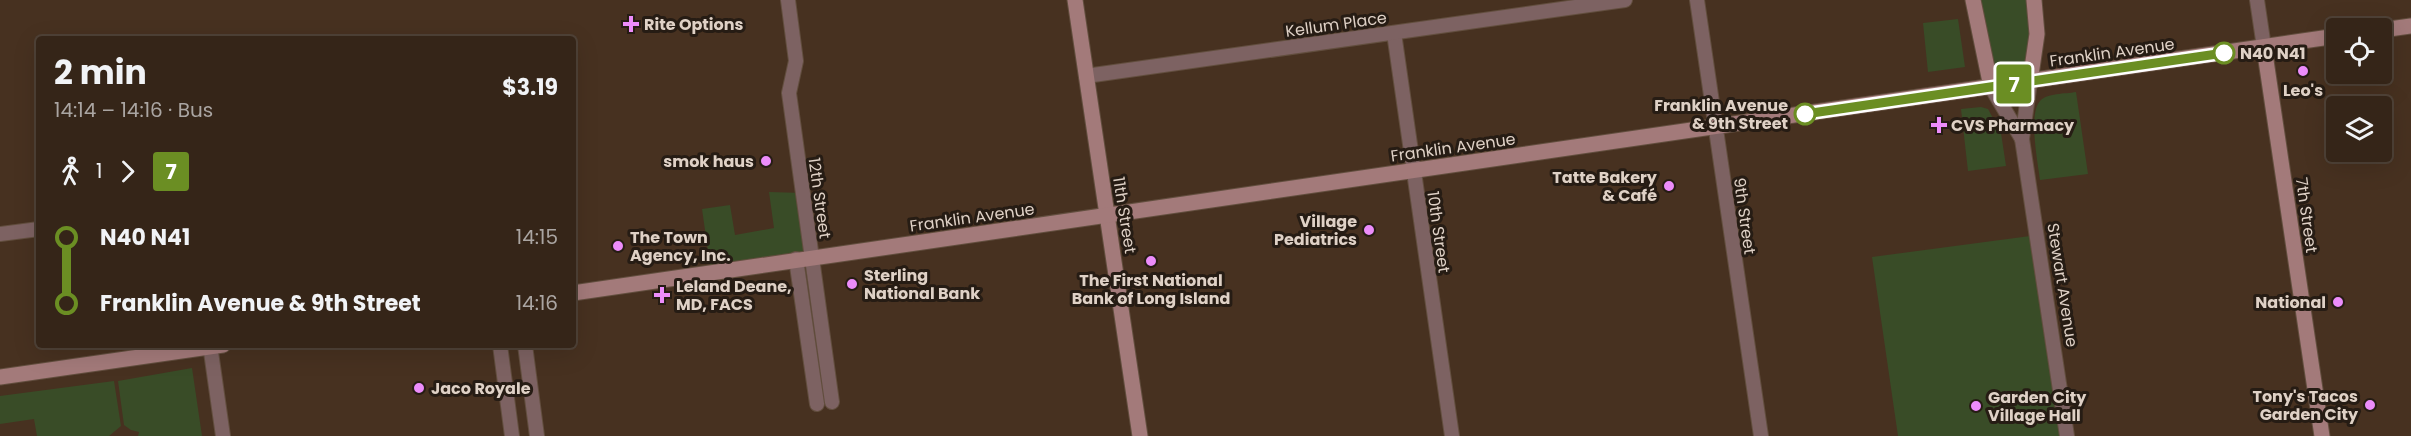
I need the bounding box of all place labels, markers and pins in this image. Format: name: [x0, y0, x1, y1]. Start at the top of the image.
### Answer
place label: Rite Options: [644, 13, 744, 36]
marker: Rite Options: [622, 15, 640, 33]
marker: N40 N41: [2213, 42, 2235, 64]
place label: N40 N41: [2240, 42, 2306, 65]
marker: Leo's: [2296, 64, 2310, 78]
place label: Leo's: [2283, 79, 2323, 102]
place label: Franklin Avenue & 9th Street: [1654, 94, 1788, 135]
marker: Franklin Avenue & 9th Street: [1794, 103, 1816, 125]
place label: CVS Pharmacy: [1951, 114, 2075, 137]
marker: CVS Pharmacy: [1932, 118, 1946, 132]
place label: smok haus: [663, 150, 754, 173]
marker: smok haus: [759, 154, 773, 168]
place label: Tatte Bakery & Café: [1552, 166, 1658, 207]
marker: Tatte Bakery & Café: [1662, 179, 1676, 193]
place label: Village Pediatrics: [1274, 210, 1357, 251]
marker: Village Pediatrics: [1362, 223, 1376, 237]
place label: The Town Agency, Inc.: [630, 226, 731, 267]
marker: The Town Agency, Inc.: [611, 239, 625, 253]
marker: The First National Bank of Long Island: [1144, 254, 1158, 268]
place label: Sterling National Bank: [864, 264, 980, 305]
place label: The First National Bank of Long Island: [1072, 269, 1230, 310]
place label: Leland Deane, MD, FACS: [676, 275, 792, 316]
marker: Sterling National Bank: [845, 277, 859, 291]
marker: Leland Deane, MD, FACS: [653, 286, 671, 304]
place label: National: [2255, 291, 2326, 314]
marker: National: [2331, 295, 2345, 309]
place label: Jaco Royale: [431, 377, 531, 400]
marker: Jaco Royale: [412, 381, 426, 395]
place label: Tony's Tacos Garden City: [2252, 385, 2359, 426]
place label: Garden City Village Hall: [1988, 386, 2087, 427]
marker: Tony's Tacos Garden City: [2363, 398, 2377, 412]
marker: Garden City Village Hall: [1969, 399, 1983, 413]

